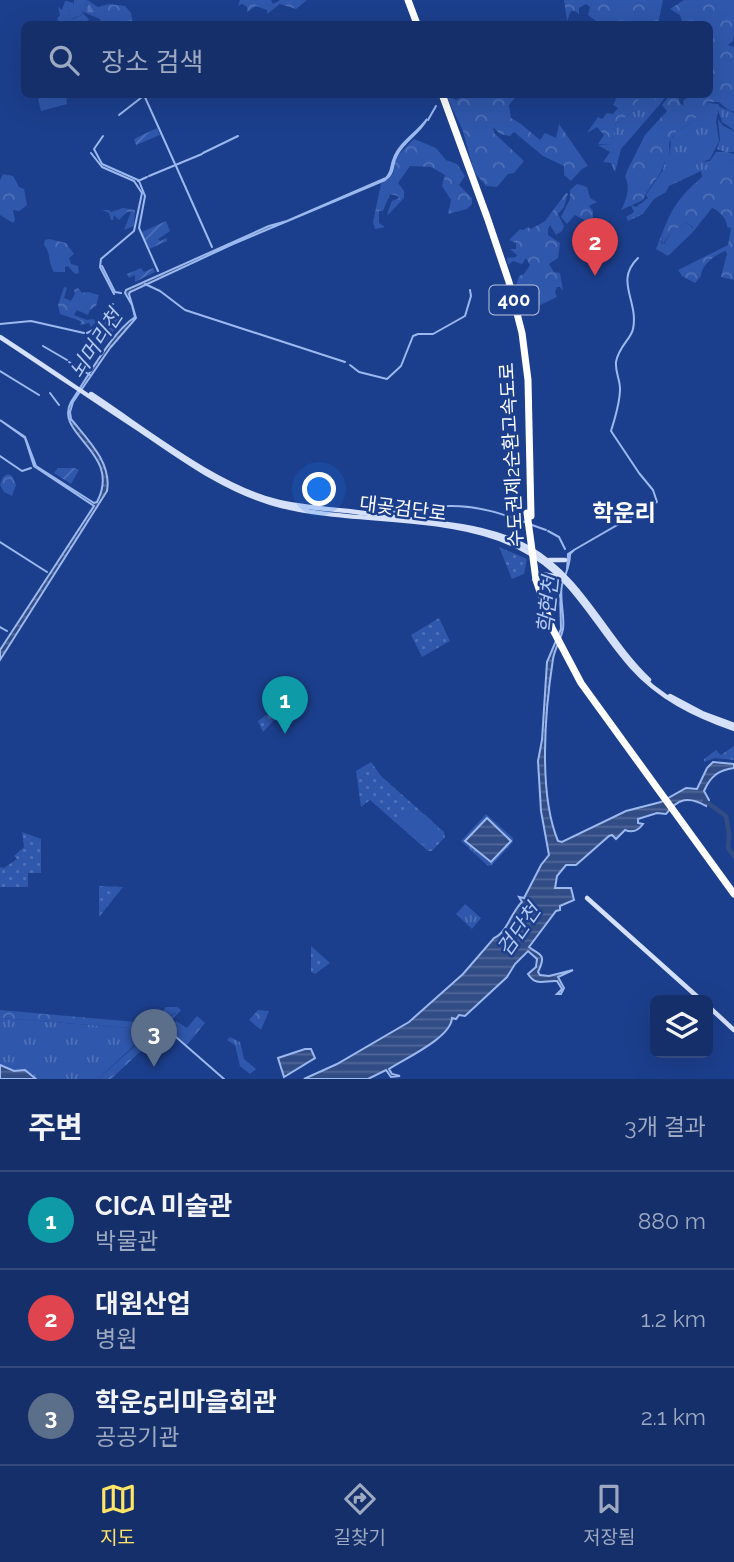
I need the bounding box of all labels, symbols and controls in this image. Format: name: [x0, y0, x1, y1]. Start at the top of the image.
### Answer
search box: [21, 21, 713, 98]
icon: search: [45, 41, 83, 79]
text: 장소 검색: [101, 47, 203, 77]
pin: 2: [572, 218, 618, 276]
road number: 400: [490, 286, 538, 314]
water label: 뇌머리천: [64, 302, 129, 383]
street label: 수도권제2순환고속도로: [495, 362, 527, 548]
your location: [302, 472, 336, 506]
street label: 대곶검단로: [358, 492, 448, 524]
district label: 학운리: [592, 499, 656, 526]
water label: 학현천: [532, 572, 563, 635]
pin: 1: [262, 676, 308, 734]
water label: 검단천: [492, 897, 547, 961]
map controls: [650, 995, 713, 1058]
button: layers: [650, 995, 713, 1058]
pin: 3: [131, 1009, 177, 1067]
text: 주변: [28, 1110, 83, 1145]
text: 3개 결과: [624, 1113, 706, 1140]
text: CICA 미술관: [95, 1191, 233, 1221]
text: 1: [45, 1207, 57, 1234]
text: 880 m: [638, 1207, 706, 1234]
text: 박물관: [95, 1227, 158, 1254]
text: 대원산업: [95, 1289, 191, 1319]
text: 2: [45, 1305, 57, 1332]
text: 1.2 km: [641, 1305, 706, 1332]
text: 병원: [95, 1325, 137, 1352]
text: 학운5리마을회관: [95, 1387, 277, 1417]
text: 3: [45, 1403, 57, 1430]
text: 2.1 km: [641, 1403, 706, 1430]
text: 공공기관: [95, 1423, 180, 1450]
tab: 지도: [99, 1480, 137, 1549]
tab: 길찾기: [334, 1480, 386, 1549]
tab: 저장됨: [583, 1480, 635, 1549]

